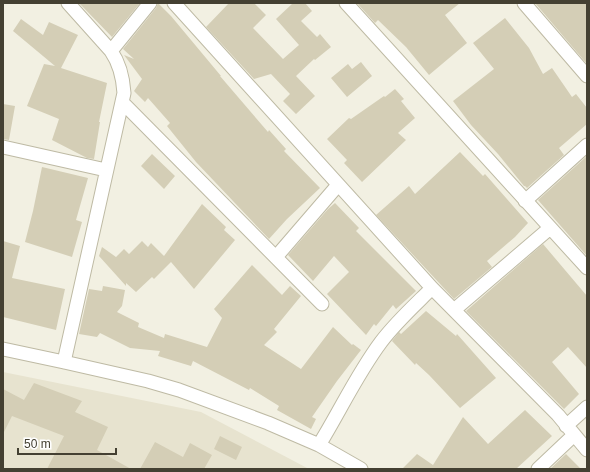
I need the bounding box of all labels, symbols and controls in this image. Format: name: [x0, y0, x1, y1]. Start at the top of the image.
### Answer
scale bar: [18, 430, 116, 456]
text: 50 m: [24, 437, 51, 451]

